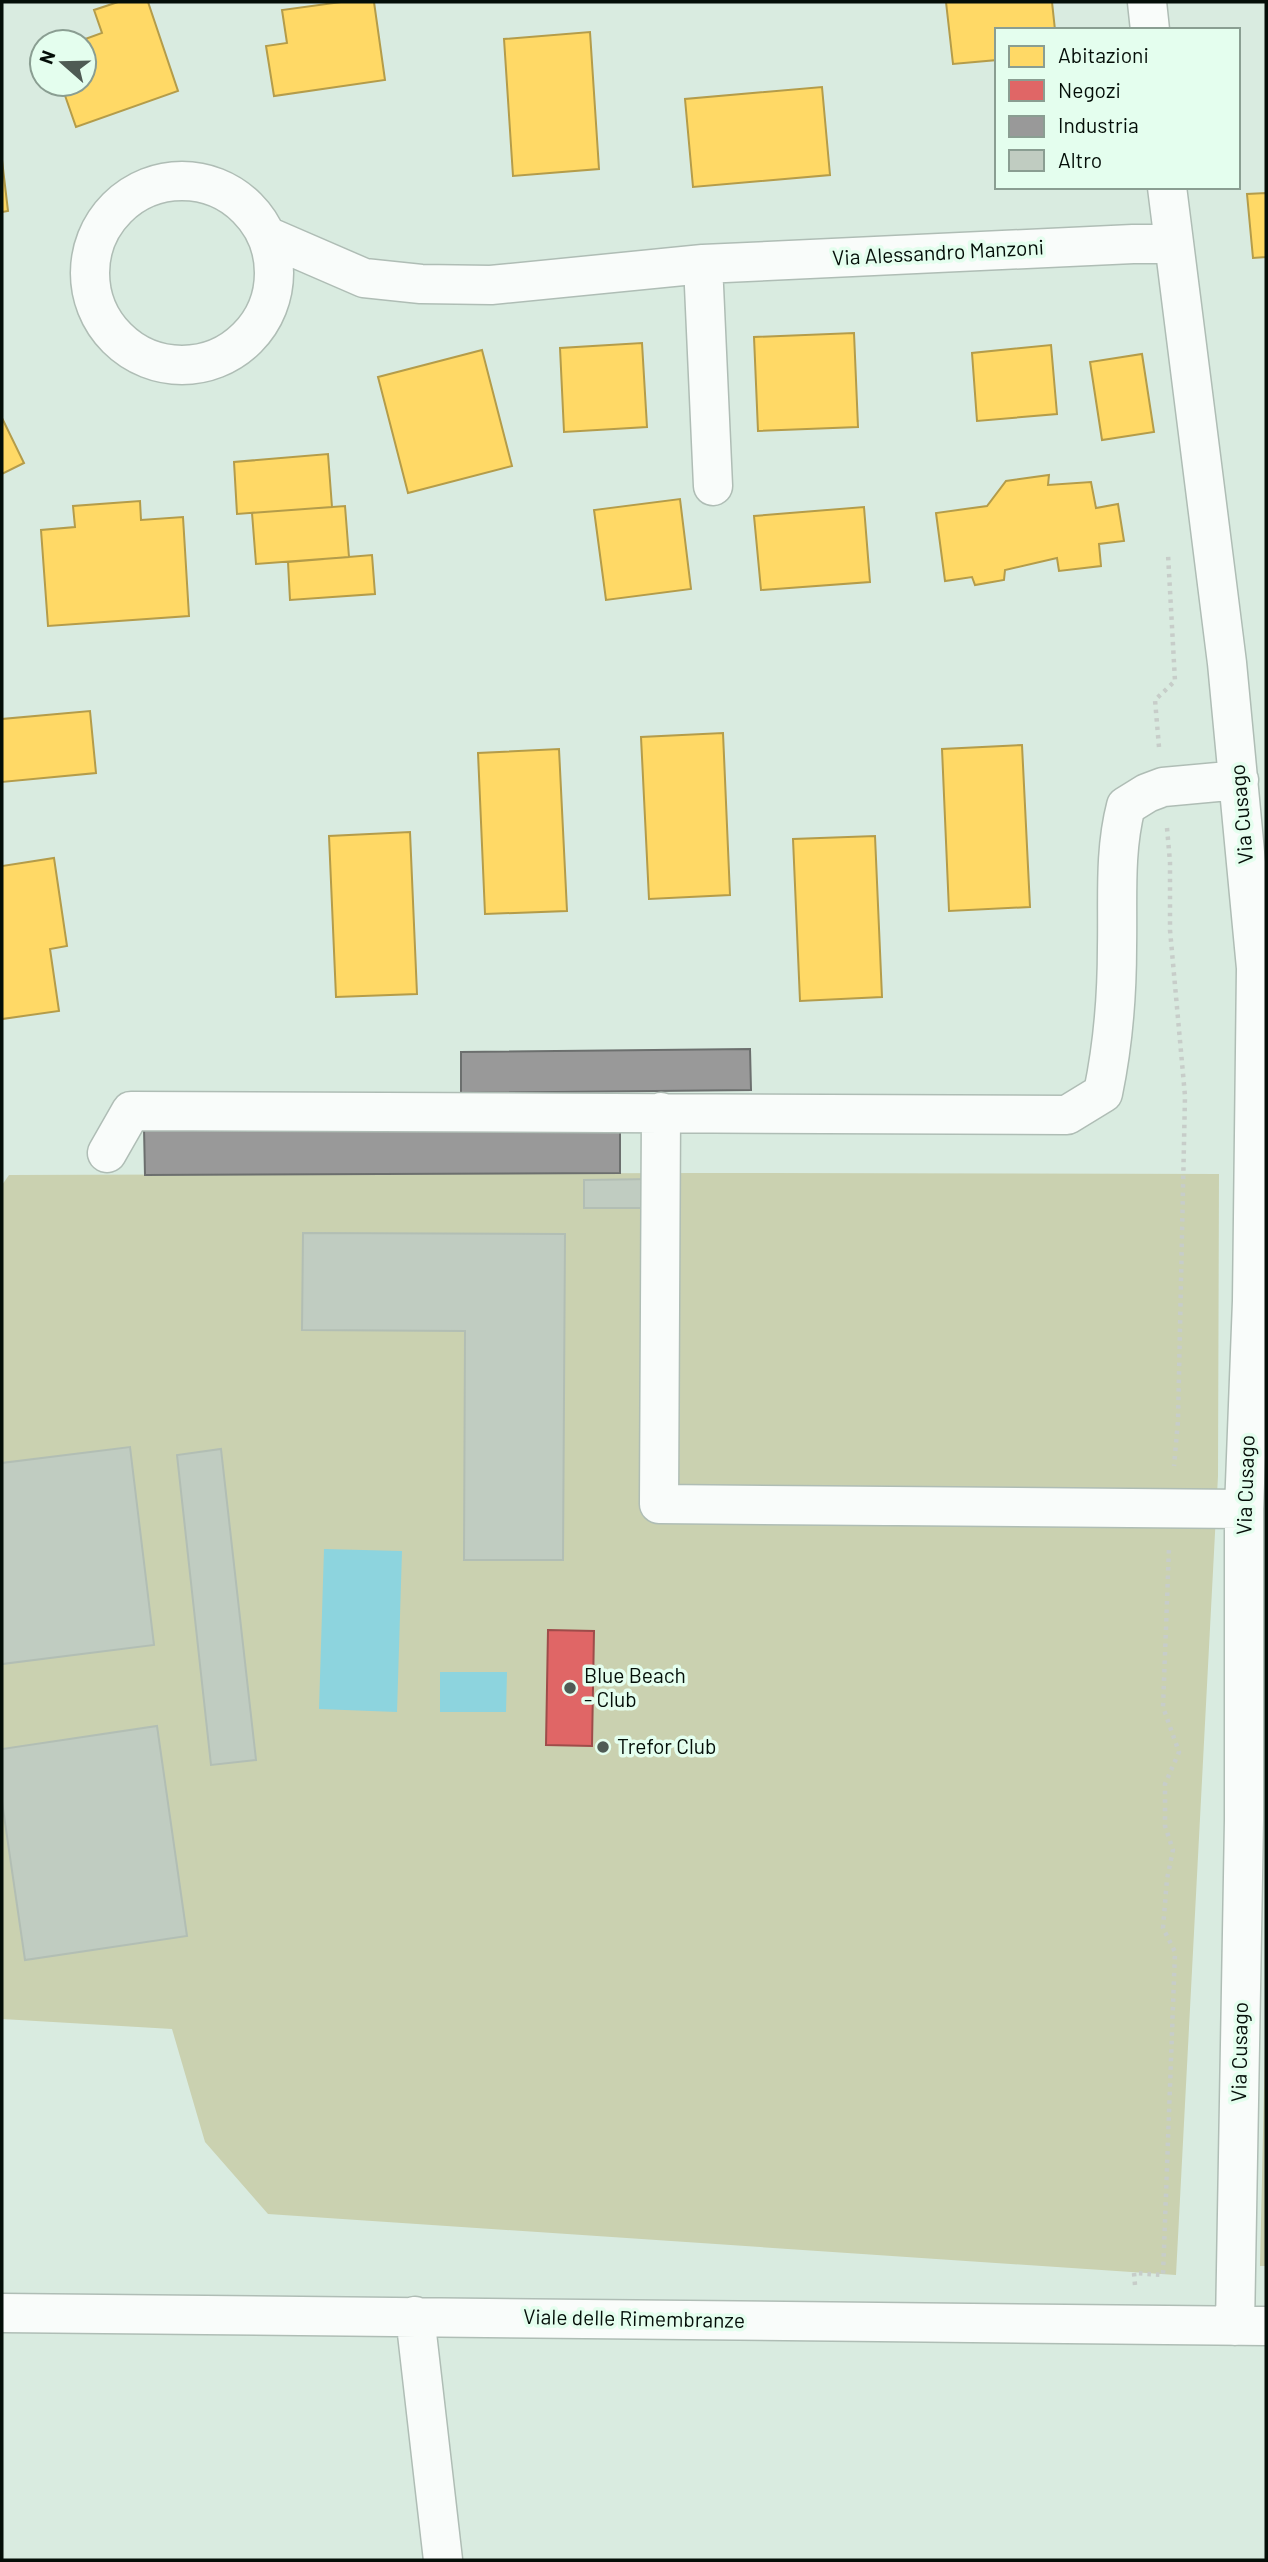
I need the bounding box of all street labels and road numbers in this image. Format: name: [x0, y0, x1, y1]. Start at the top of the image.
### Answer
street label: Via Alessandro Manzoni: [831, 233, 1045, 270]
street label: Via Cusago: [1224, 763, 1257, 865]
street label: Via Cusago: [1230, 1434, 1259, 1535]
street label: Via Cusago: [1225, 2002, 1252, 2102]
street label: Viale delle Rimembranze: [523, 2303, 745, 2332]

